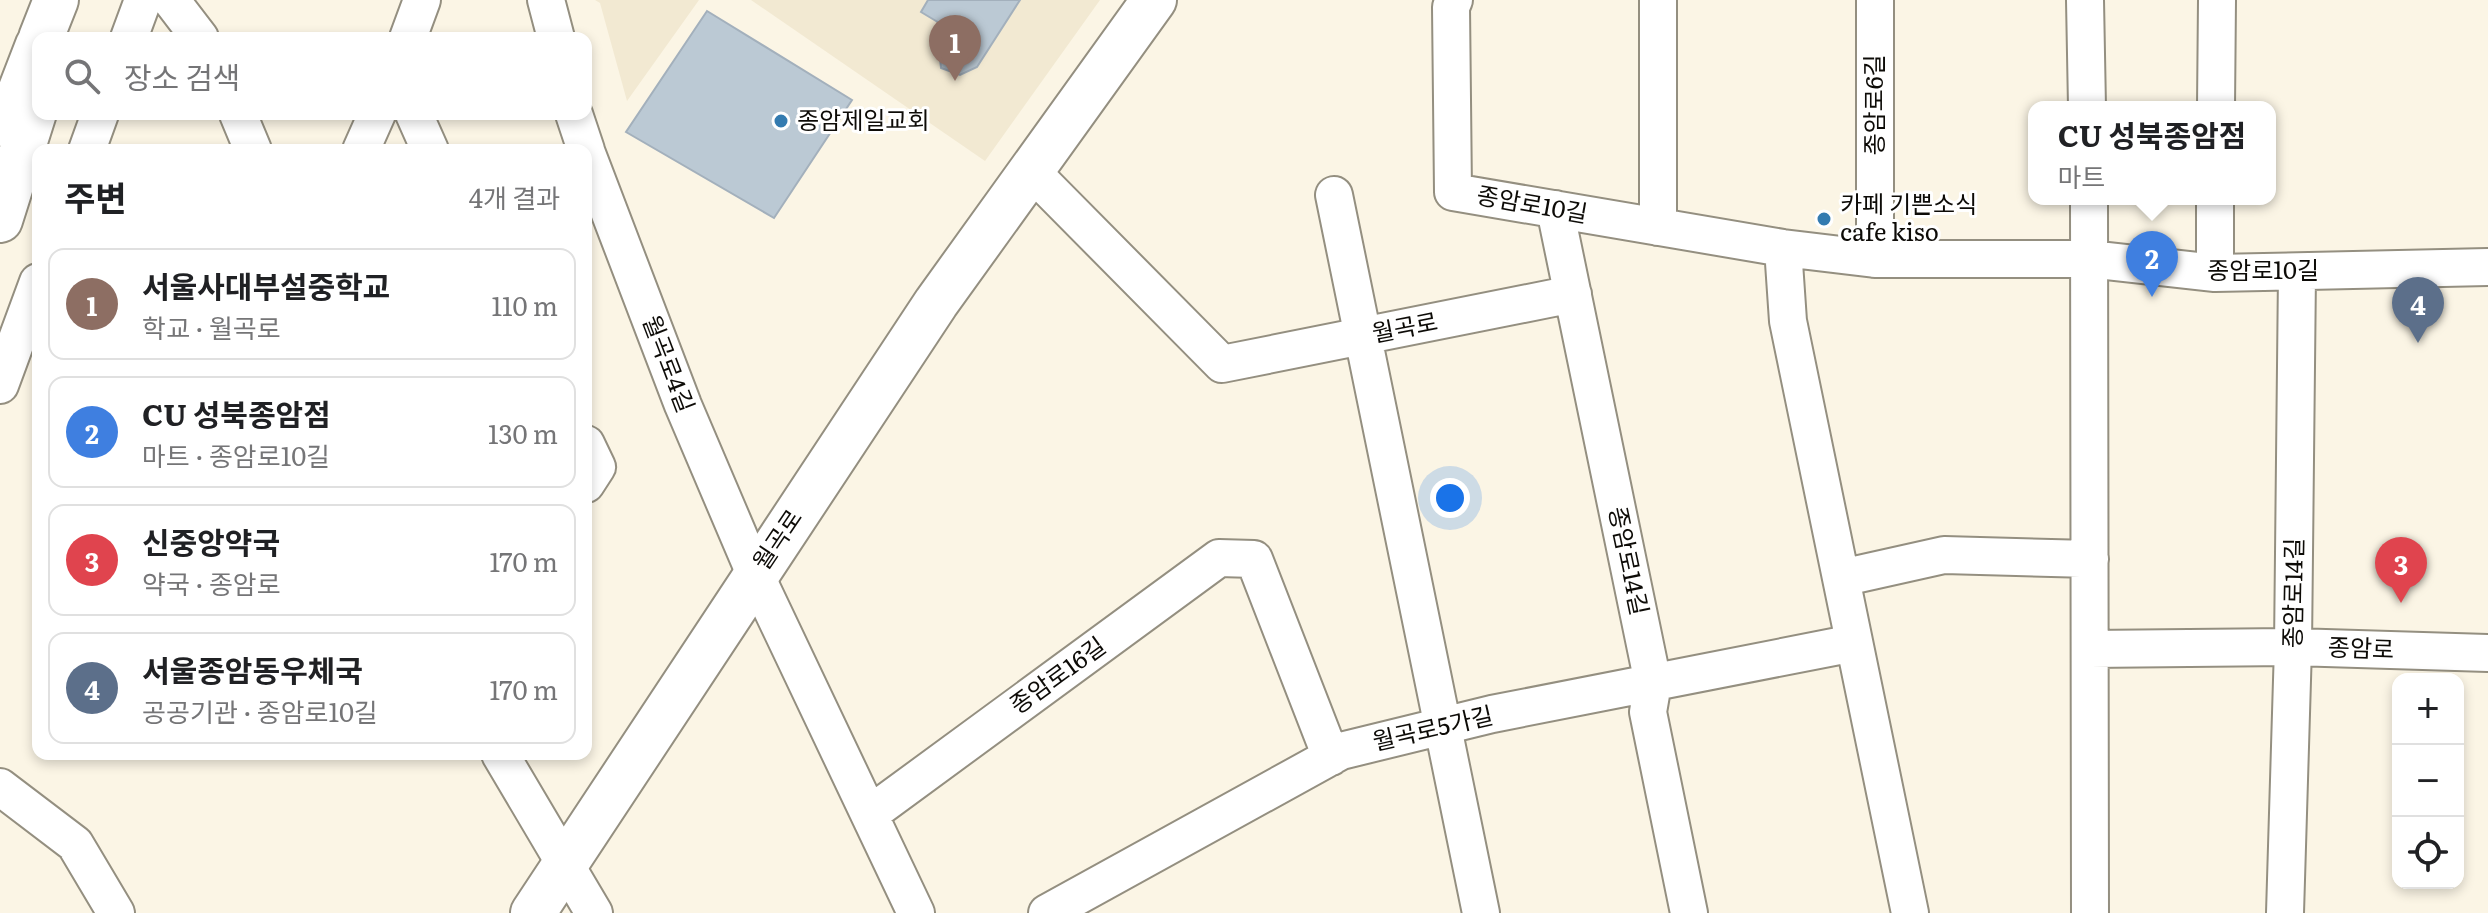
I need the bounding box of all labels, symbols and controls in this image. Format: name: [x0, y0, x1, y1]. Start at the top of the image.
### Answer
pin: 1: [929, 15, 981, 81]
search box: [32, 32, 592, 120]
icon: search: [60, 54, 104, 98]
text: 장소 검색: [124, 54, 240, 98]
street label: 종암로6길: [1855, 54, 1890, 156]
place label: 종암제일교회: [797, 101, 929, 136]
popup: [2028, 101, 2276, 205]
marker: 종암제일교회: [772, 112, 790, 130]
text: CU 성북종암점: [2058, 112, 2246, 156]
text: 마트: [2058, 156, 2105, 195]
text: 주변: [64, 171, 127, 221]
street label: 종암로10길: [1474, 176, 1591, 229]
text: 4개 결과: [469, 177, 560, 216]
place label: 카페 기쁜소식 cafe kiso: [1840, 185, 1977, 248]
marker: 카페 기쁜소식 cafe kiso: [1815, 210, 1833, 228]
pin: 2: [2126, 231, 2178, 297]
street label: 종암로10길: [2207, 251, 2319, 286]
text: 서울사대부설중학교: [142, 263, 390, 307]
pin: 4: [2392, 277, 2444, 343]
text: 1: [87, 285, 97, 324]
text: 110 m: [491, 285, 558, 324]
street label: 월곡로: [1369, 302, 1440, 349]
text: 학교 · 월곡로: [142, 307, 281, 346]
street label: 월곡로4길: [636, 309, 705, 417]
text: CU 성북종암점: [142, 391, 331, 435]
text: 2: [85, 413, 99, 452]
text: 130 m: [488, 413, 558, 452]
text: 마트 · 종암로10길: [142, 435, 330, 474]
your location: [1430, 478, 1470, 518]
street label: 월곡로: [743, 501, 809, 576]
street label: 종암로14길: [1602, 503, 1659, 618]
text: 신중앙약국: [142, 519, 280, 563]
street label: 종암로14길: [2273, 537, 2310, 648]
pin: 3: [2375, 537, 2427, 603]
text: 3: [85, 541, 99, 580]
text: 170 m: [490, 541, 558, 580]
text: 약국 · 종암로: [142, 563, 281, 602]
street label: 종암로16길: [1001, 627, 1112, 721]
street label: 종암로: [2327, 628, 2395, 665]
text: 서울종암동우체국: [142, 647, 363, 691]
text: 4: [84, 669, 100, 708]
text: 170 m: [490, 669, 558, 708]
map controls: [2392, 673, 2464, 889]
button: +: [2392, 673, 2464, 745]
text: 공공기관 · 종암로10길: [142, 691, 378, 730]
street label: 월곡로5가길: [1369, 696, 1496, 757]
button: −: [2392, 745, 2464, 817]
button: locate: [2392, 817, 2464, 889]

